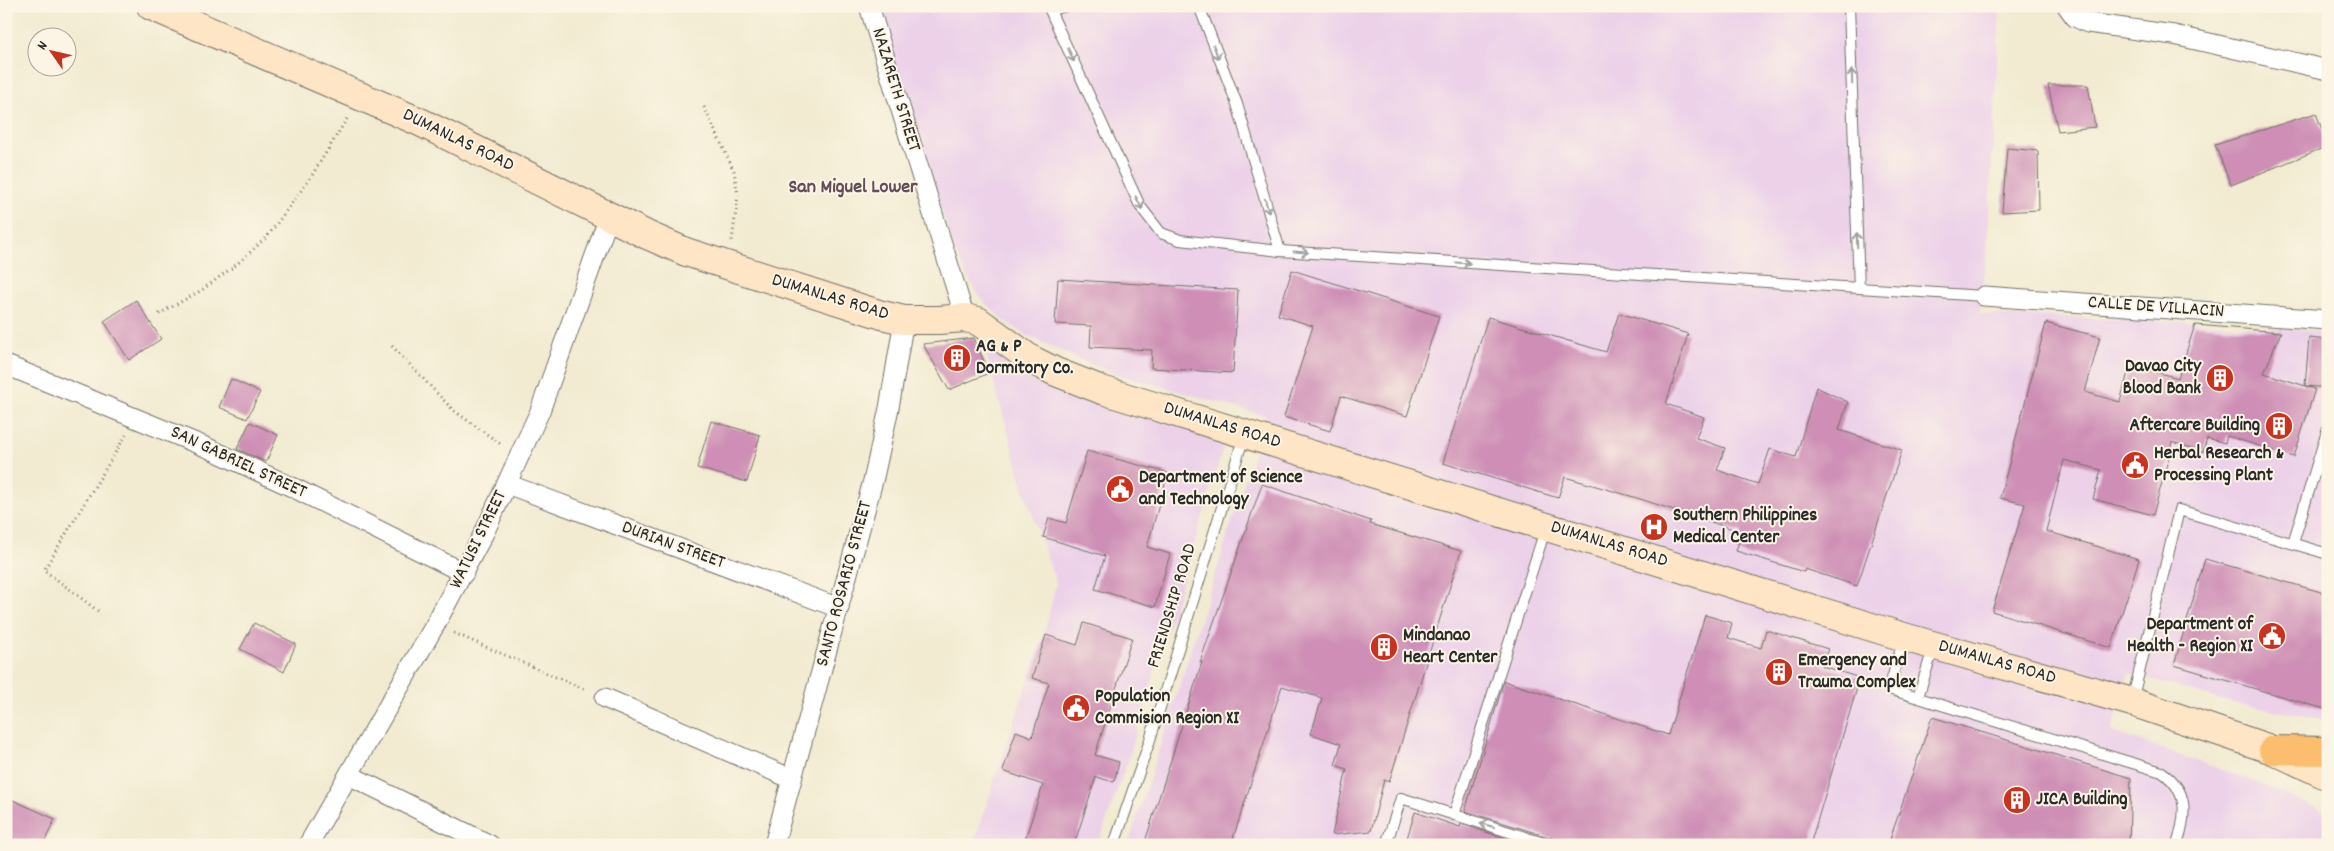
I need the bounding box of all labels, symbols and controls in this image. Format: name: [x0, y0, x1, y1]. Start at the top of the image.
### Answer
street label: NAZARETH STREET: [863, 25, 927, 156]
north arrow: [28, 28, 78, 78]
text: N: [33, 37, 53, 54]
one-way arrow: [1212, 44, 1222, 59]
one-way arrow: [1067, 47, 1077, 62]
one-way arrow: [1847, 70, 1857, 86]
street label: DUMANLAS ROAD: [398, 102, 518, 180]
district label: San Miguel Lower: [788, 174, 918, 202]
one-way arrow: [1134, 195, 1144, 210]
one-way arrow: [1262, 198, 1272, 214]
one-way arrow: [1853, 232, 1862, 248]
one-way arrow: [1293, 248, 1309, 257]
one-way arrow: [1455, 258, 1471, 267]
street label: DUMANLAS ROAD: [768, 267, 892, 329]
street label: CALLE DE VILLACIN: [2087, 290, 2225, 326]
place label: AG & P Dormitory Co.: [976, 334, 1073, 383]
building icon: AG & P Dormitory Co.: [942, 343, 972, 373]
place label: Davao City Blood Bank: [2123, 354, 2202, 403]
building icon: Davao City Blood Bank: [2205, 363, 2235, 393]
street label: DUMANLAS ROAD: [1160, 395, 1284, 457]
building icon: Aftercare Building: [2264, 411, 2294, 441]
place label: Aftercare Building: [2130, 413, 2260, 440]
street label: SAN GABRIEL STREET: [165, 420, 311, 507]
place label: Herbal Research & Processing Plant: [2154, 441, 2284, 490]
public building icon: Herbal Research & Processing Plant: [2120, 450, 2150, 480]
place label: Department of Science and Technology: [1139, 465, 1303, 514]
public building icon: Department of Science and Technology: [1105, 474, 1135, 504]
street label: WATUSI STREET: [443, 486, 515, 594]
street label: SANTO ROSARIO STREET: [810, 498, 880, 670]
place label: Southern Philippines Medical Center: [1673, 503, 1817, 552]
hospital icon: Southern Philippines Medical Center: [1639, 512, 1669, 542]
street label: DUMANLAS ROAD: [1547, 514, 1671, 576]
street label: DURIAN STREET: [617, 515, 729, 577]
street label: FRIENDSHIP ROAD: [1141, 540, 1205, 672]
place label: Department of Health - Region XI: [2127, 612, 2254, 661]
public building icon: Department of Health - Region XI: [2257, 621, 2287, 651]
place label: Mindanao Heart Center: [1403, 623, 1498, 672]
building icon: Mindanao Heart Center: [1369, 632, 1399, 662]
street label: DUMANLAS ROAD: [1935, 633, 2059, 693]
place label: Emergency and Trauma Complex: [1798, 648, 1917, 697]
building icon: Emergency and Trauma Complex: [1764, 657, 1794, 687]
place label: Population Commision Region XI: [1095, 684, 1239, 733]
public building icon: Population Commision Region XI: [1061, 693, 1091, 723]
building icon: JICA Building: [2002, 785, 2032, 815]
place label: JICA Building: [2036, 787, 2128, 814]
one-way arrow: [1479, 820, 1495, 829]

